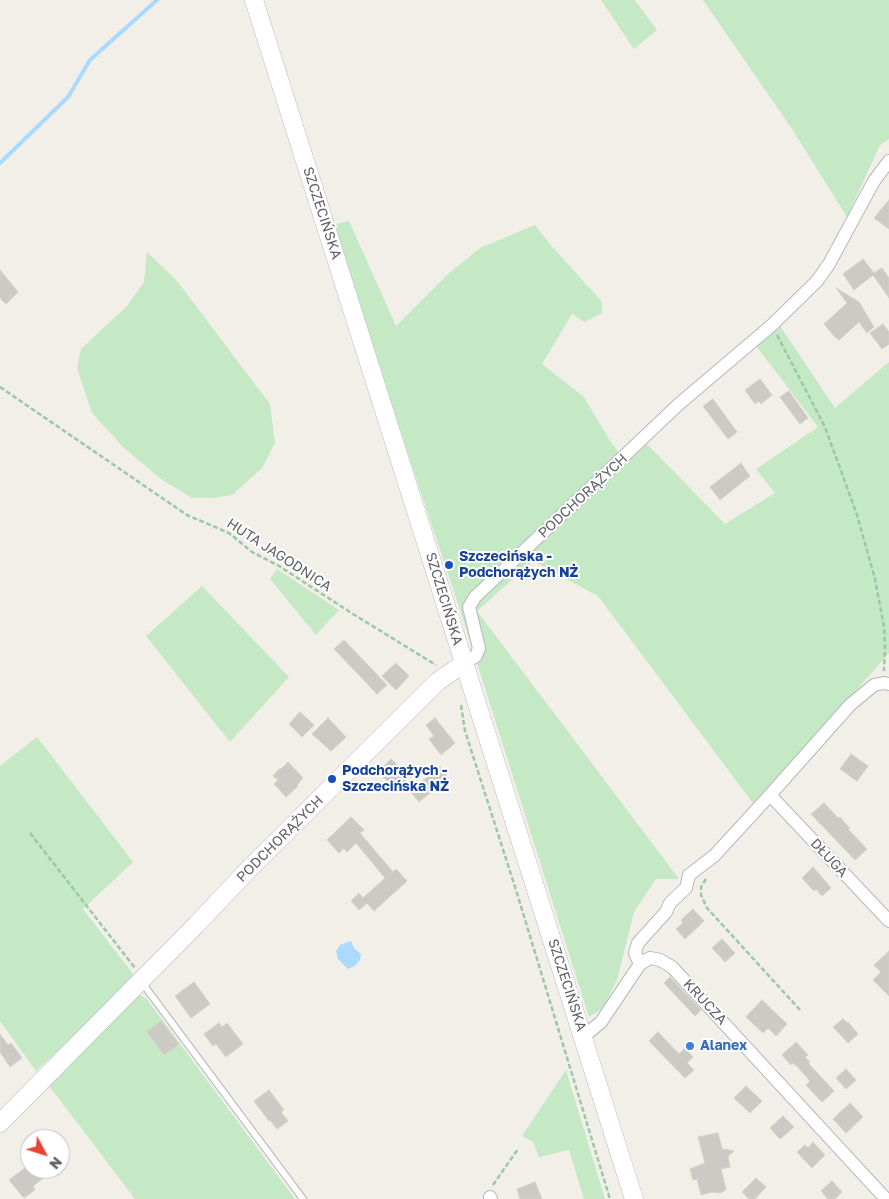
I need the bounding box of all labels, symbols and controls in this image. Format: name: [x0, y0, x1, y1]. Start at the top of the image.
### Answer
street label: SZCZECIŃSKA: [299, 165, 345, 261]
street label: PODCHORĄŻYCH: [535, 450, 631, 542]
street label: HUTA JAGODNICA: [224, 515, 334, 595]
place label: Szczecińska - Podchorążych NŻ: [459, 549, 578, 582]
street label: SZCZECIŃSKA: [422, 551, 466, 647]
marker: Szczecińska - Podchorążych NŻ: [443, 559, 455, 571]
place label: Podchorążych - Szczecińska NŻ: [342, 763, 449, 796]
marker: Podchorążych - Szczecińska NŻ: [326, 773, 338, 785]
street label: PODCHORĄŻYCH: [233, 792, 327, 886]
street label: DŁUGA: [807, 835, 851, 881]
street label: SZCZECIŃSKA: [544, 937, 590, 1033]
street label: KRUCZA: [680, 976, 730, 1028]
place label: Alanex: [700, 1038, 747, 1054]
marker: Alanex: [684, 1040, 696, 1052]
north arrow: [20, 1129, 70, 1179]
text: N: [46, 1154, 66, 1173]

